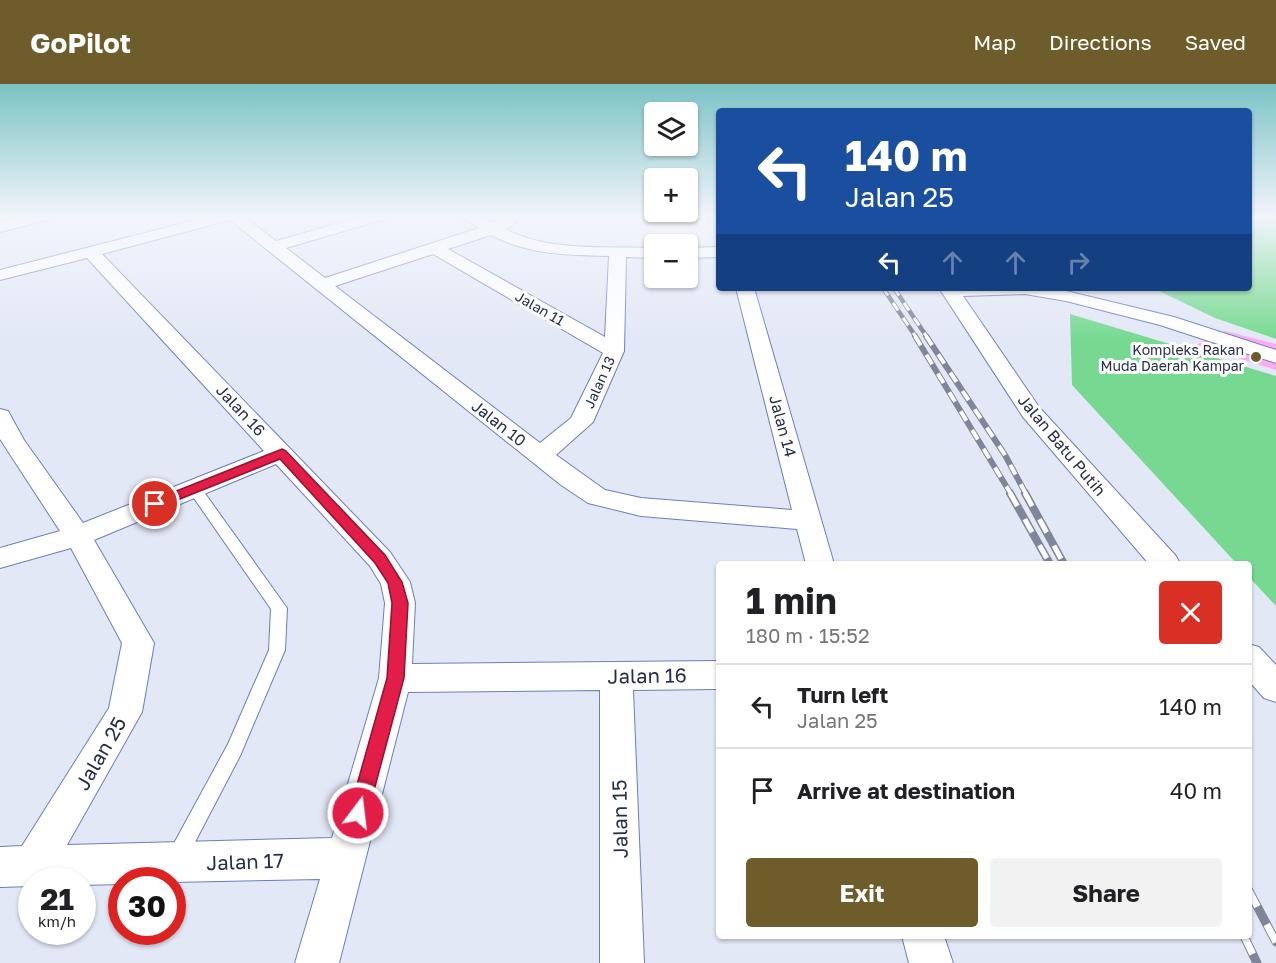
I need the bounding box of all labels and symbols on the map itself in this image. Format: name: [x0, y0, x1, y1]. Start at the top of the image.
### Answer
street label: Jalan 11: [512, 287, 568, 329]
place label: Kompleks Rakan Muda Daerah Kampar: [1101, 341, 1245, 374]
marker: Kompleks Rakan Muda Daerah Kampar: [1249, 350, 1263, 364]
street label: Jalan 13: [580, 353, 618, 411]
street label: Jalan 16: [212, 380, 270, 440]
street label: Jalan Batu Putih: [1014, 390, 1110, 500]
street label: Jalan 14: [765, 393, 801, 459]
street label: Jalan 10: [468, 396, 530, 450]
pin: [129, 478, 180, 529]
street label: Jalan 16: [607, 662, 687, 688]
street label: Jalan 25: [69, 712, 131, 794]
street label: Jalan 15: [606, 779, 632, 859]
position arrow: [326, 781, 390, 845]
street label: Jalan 17: [206, 848, 284, 874]
speed limit sign: 30: [108, 867, 186, 945]

